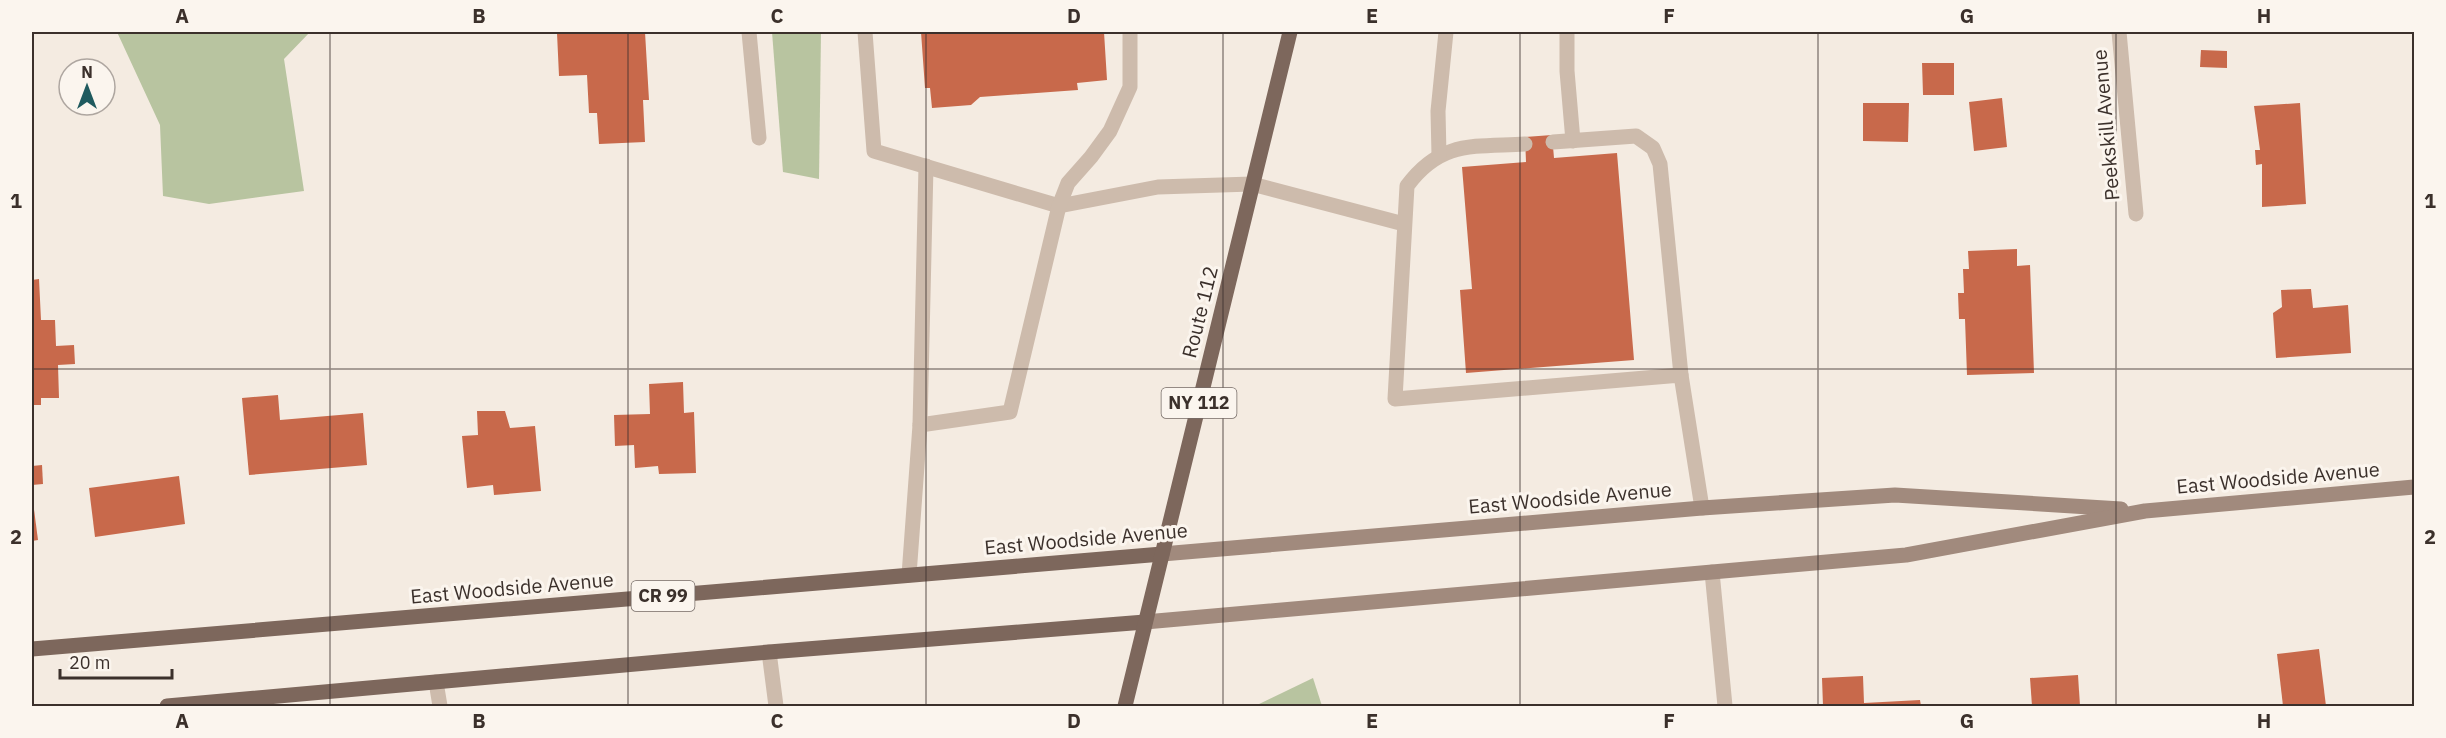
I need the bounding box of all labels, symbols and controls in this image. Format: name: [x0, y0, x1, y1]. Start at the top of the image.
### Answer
text: A: [175, 2, 189, 29]
text: B: [472, 2, 486, 29]
text: C: [770, 2, 784, 29]
text: D: [1067, 2, 1081, 29]
text: E: [1366, 2, 1378, 29]
text: F: [1663, 2, 1675, 29]
text: G: [1960, 2, 1974, 29]
text: H: [2257, 2, 2271, 29]
street label: Peekskill Avenue: [2085, 48, 2126, 202]
north arrow: [57, 57, 117, 117]
text: N: [81, 62, 93, 82]
text: 1: [10, 187, 22, 214]
text: 1: [2424, 187, 2436, 214]
street label: Route 112: [1175, 263, 1224, 361]
road number: NY 112: [1162, 388, 1236, 418]
street label: East Woodside Avenue: [2175, 455, 2381, 500]
street label: East Woodside Avenue: [1467, 475, 1673, 520]
street label: East Woodside Avenue: [983, 516, 1189, 561]
text: 2: [10, 523, 22, 550]
text: 2: [2424, 523, 2436, 550]
street label: East Woodside Avenue: [409, 565, 615, 610]
road number: CR 99: [632, 581, 694, 611]
scale bar: [60, 642, 172, 680]
text: 20 m: [69, 651, 111, 674]
text: A: [175, 707, 189, 734]
text: B: [472, 707, 486, 734]
text: C: [770, 707, 784, 734]
text: D: [1067, 707, 1081, 734]
text: E: [1366, 707, 1378, 734]
text: F: [1663, 707, 1675, 734]
text: G: [1960, 707, 1974, 734]
text: H: [2257, 707, 2271, 734]

